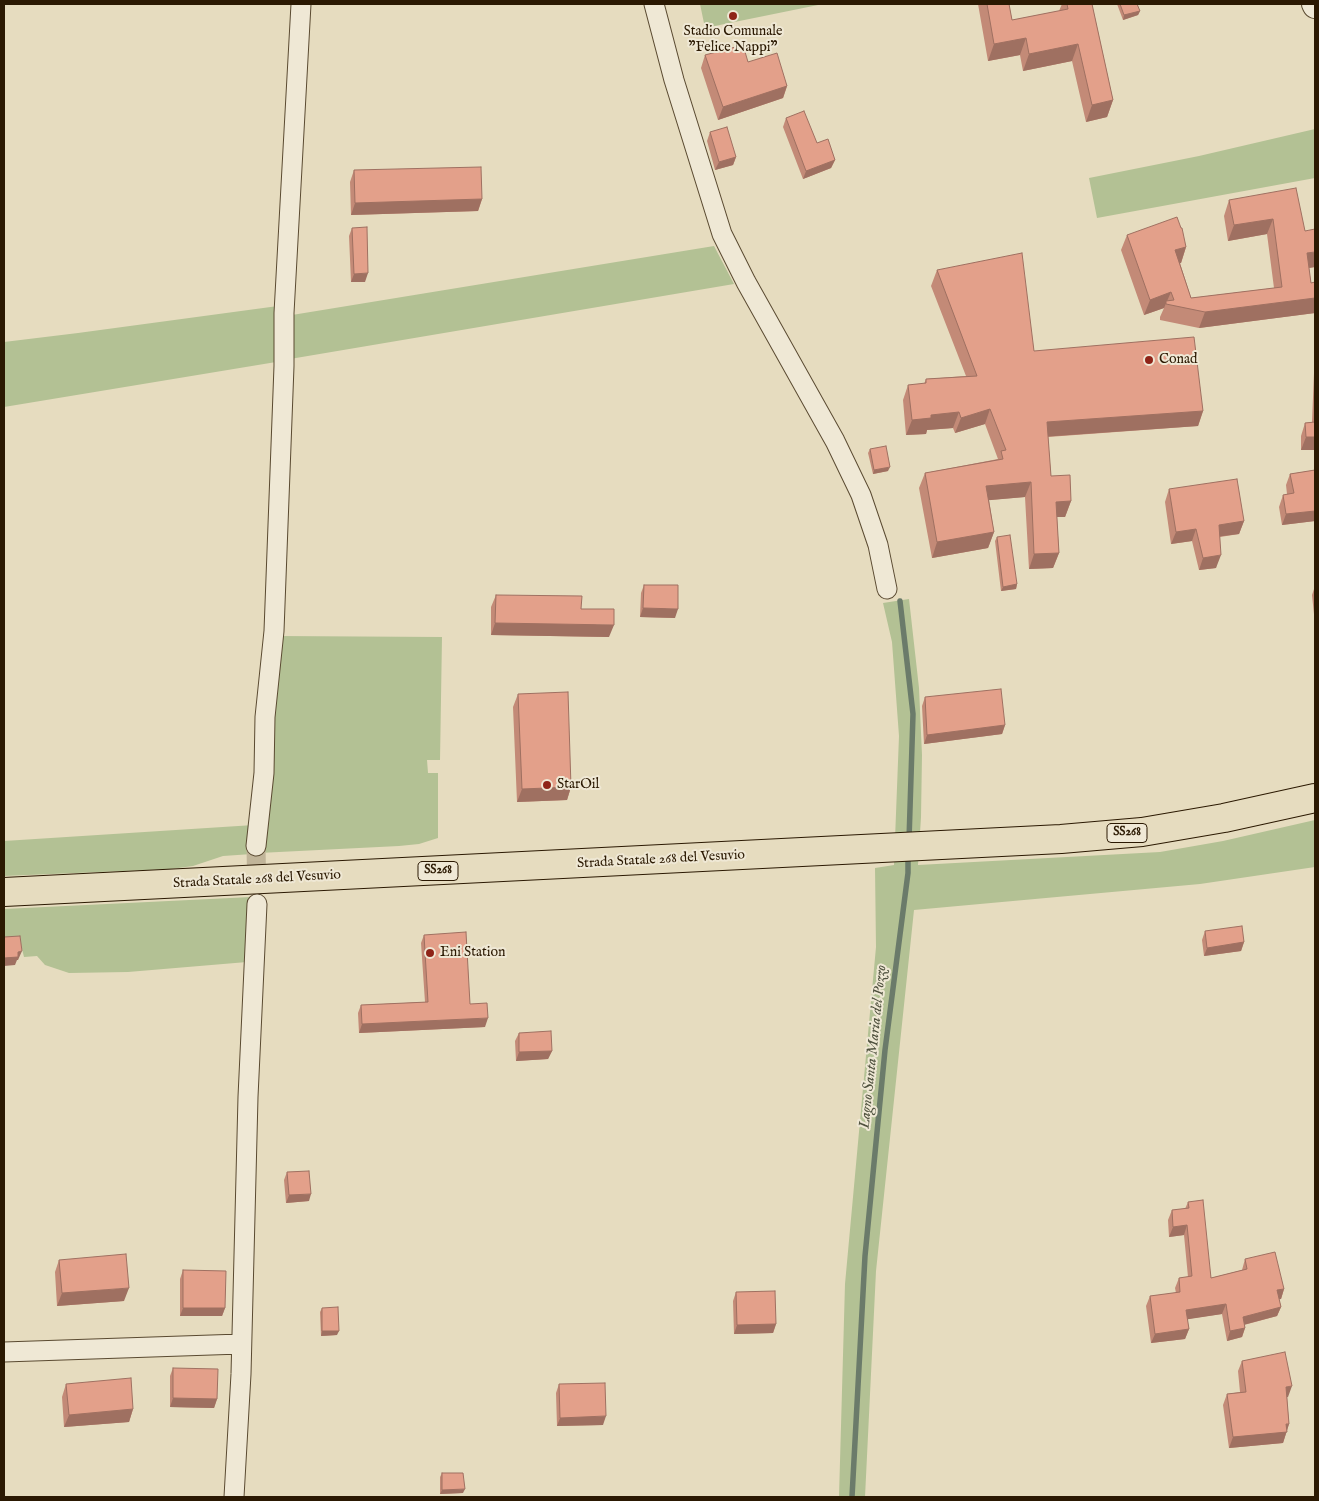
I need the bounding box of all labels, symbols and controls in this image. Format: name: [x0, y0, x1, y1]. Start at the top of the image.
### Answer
marker: Stadio Comunale "Felice Nappi": [727, 10, 739, 22]
place label: Stadio Comunale "Felice Nappi": [684, 24, 782, 56]
place label: Conad: [1159, 352, 1197, 368]
marker: Conad: [1143, 354, 1155, 366]
place label: StarOil: [557, 777, 599, 793]
marker: StarOil: [541, 779, 553, 791]
road number: SS268: [1107, 824, 1147, 842]
street label: Strada Statale 268 del Vesuvio: [577, 847, 745, 873]
road number: SS268: [418, 861, 458, 880]
street label: Strada Statale 268 del Vesuvio: [173, 867, 341, 893]
place label: Eni Station: [440, 945, 505, 961]
marker: Eni Station: [424, 947, 436, 959]
water label: Lagno Santa Maria del Pozzo: [856, 964, 892, 1130]

